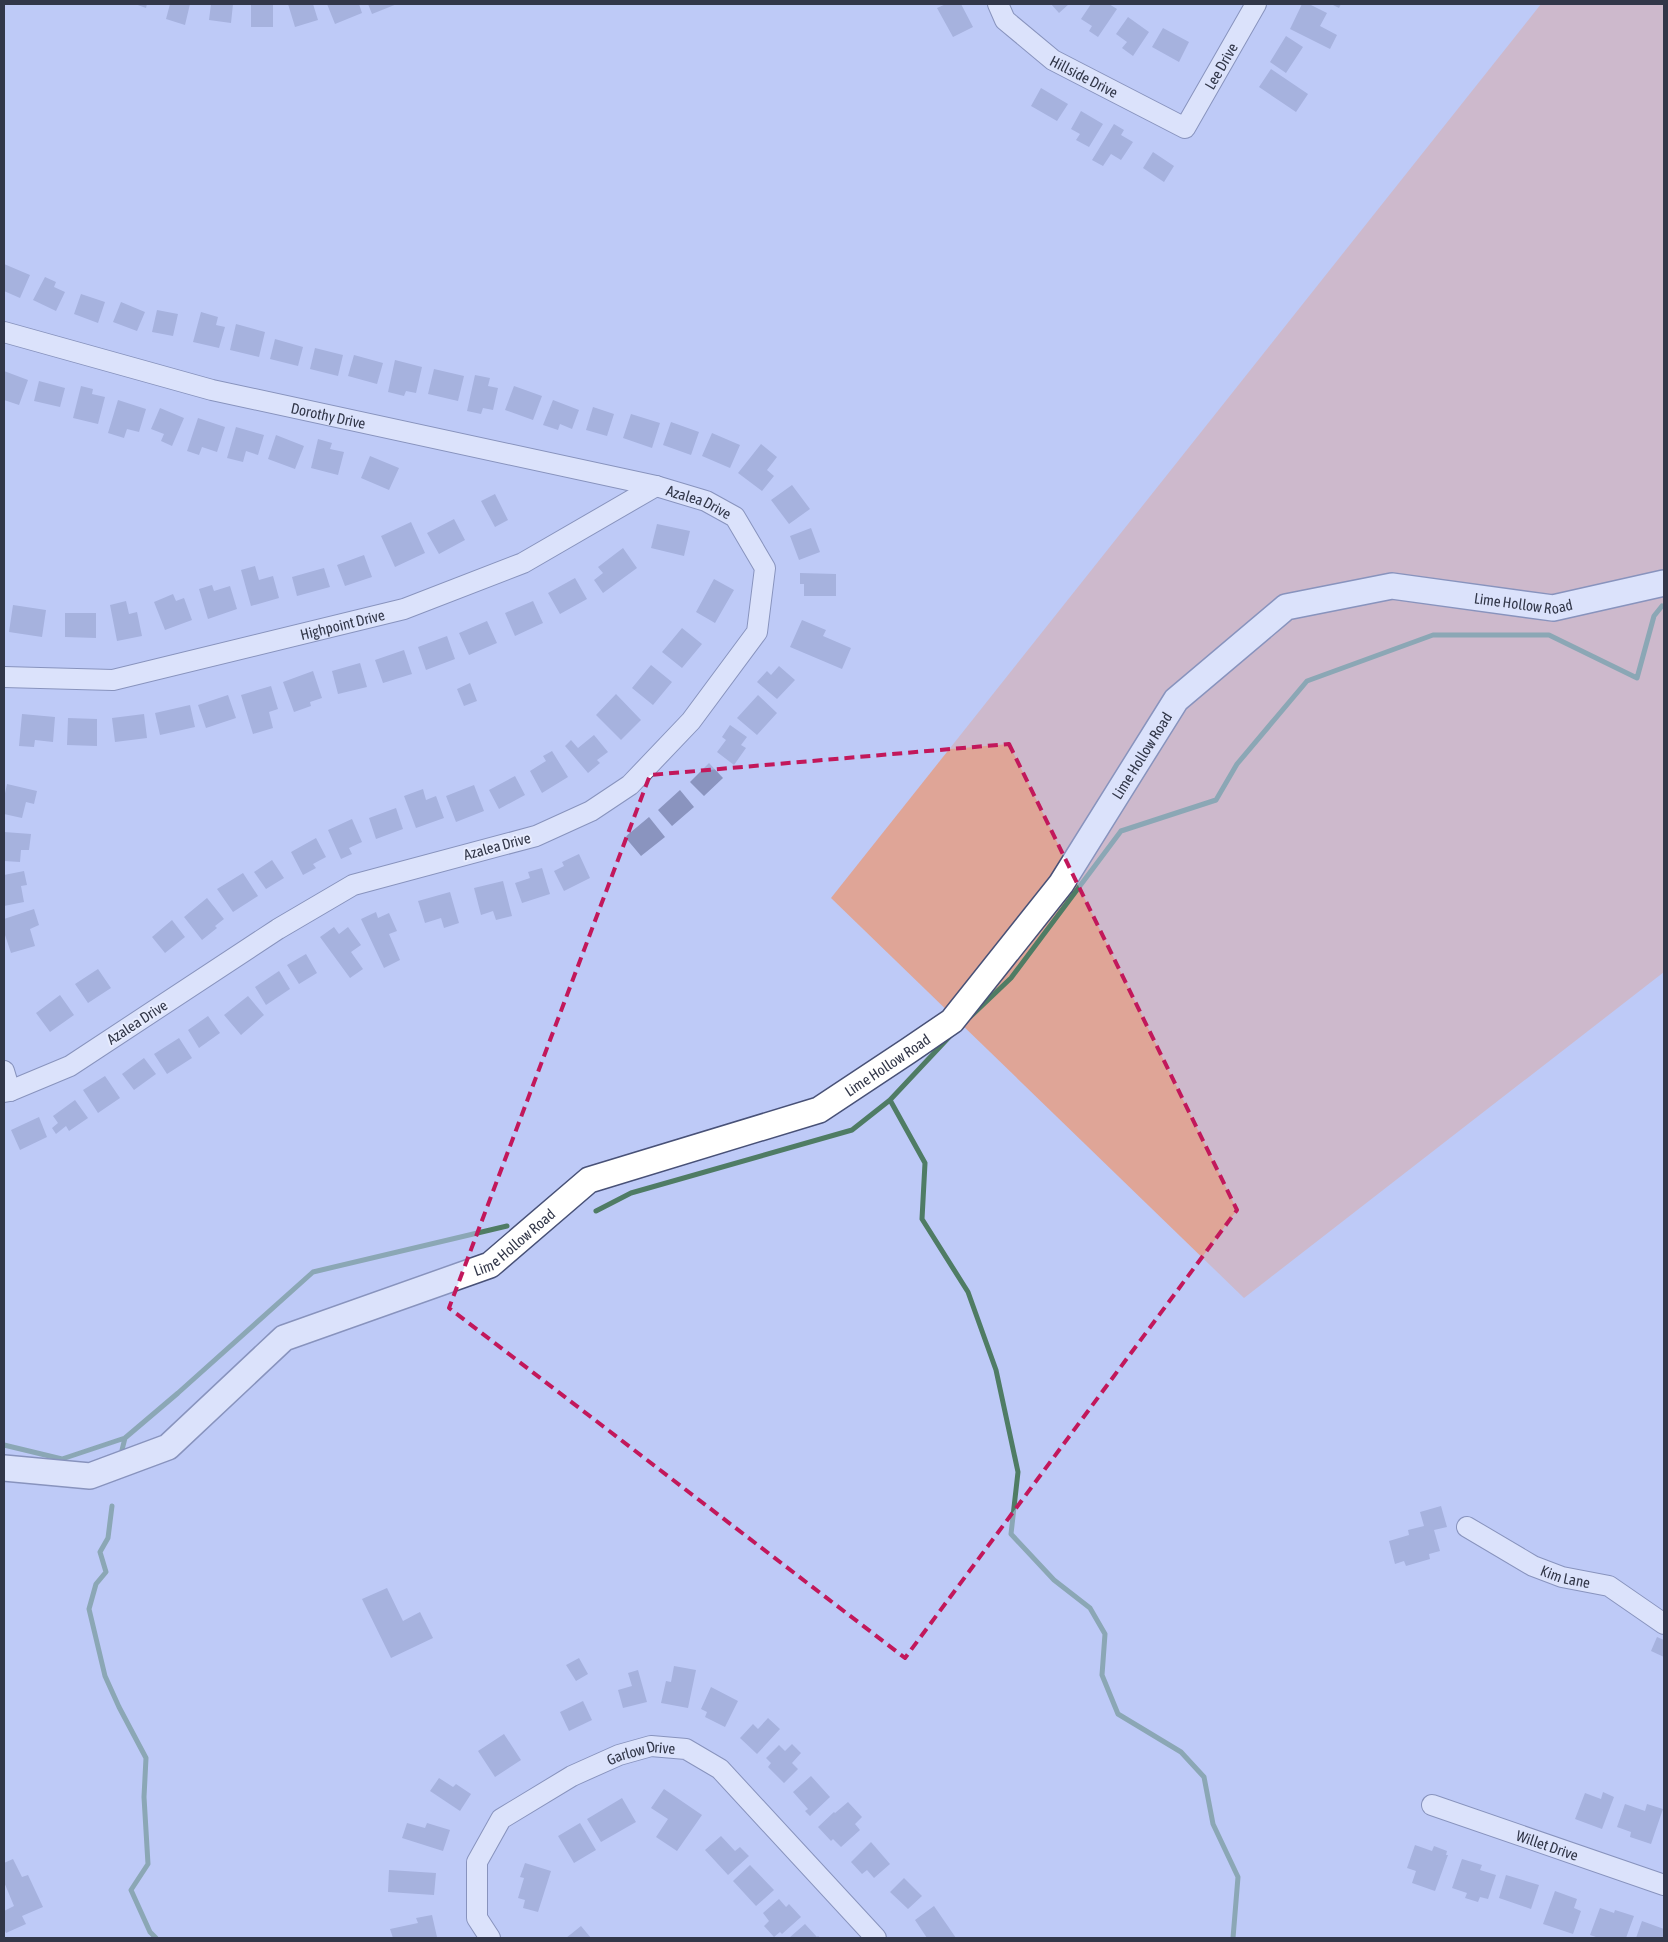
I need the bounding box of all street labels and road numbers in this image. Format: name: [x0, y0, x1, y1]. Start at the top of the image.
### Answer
street label: Lee Drive: [1201, 40, 1241, 92]
street label: Hillside Drive: [1047, 52, 1121, 101]
street label: Dorothy Drive: [289, 399, 367, 432]
street label: Azalea Drive: [665, 481, 735, 522]
street label: Lime Hollow Road: [1473, 589, 1574, 617]
street label: Highpoint Drive: [298, 606, 386, 643]
street label: Lime Hollow Road: [1108, 709, 1175, 802]
street label: Azalea Drive: [462, 829, 532, 863]
street label: Azalea Drive: [104, 996, 171, 1048]
street label: Lime Hollow Road: [841, 1030, 933, 1099]
street label: Lime Hollow Road: [471, 1205, 558, 1279]
street label: Kim Lane: [1538, 1561, 1592, 1591]
street label: Garlow Drive: [604, 1737, 676, 1768]
street label: Willet Drive: [1514, 1826, 1581, 1863]

